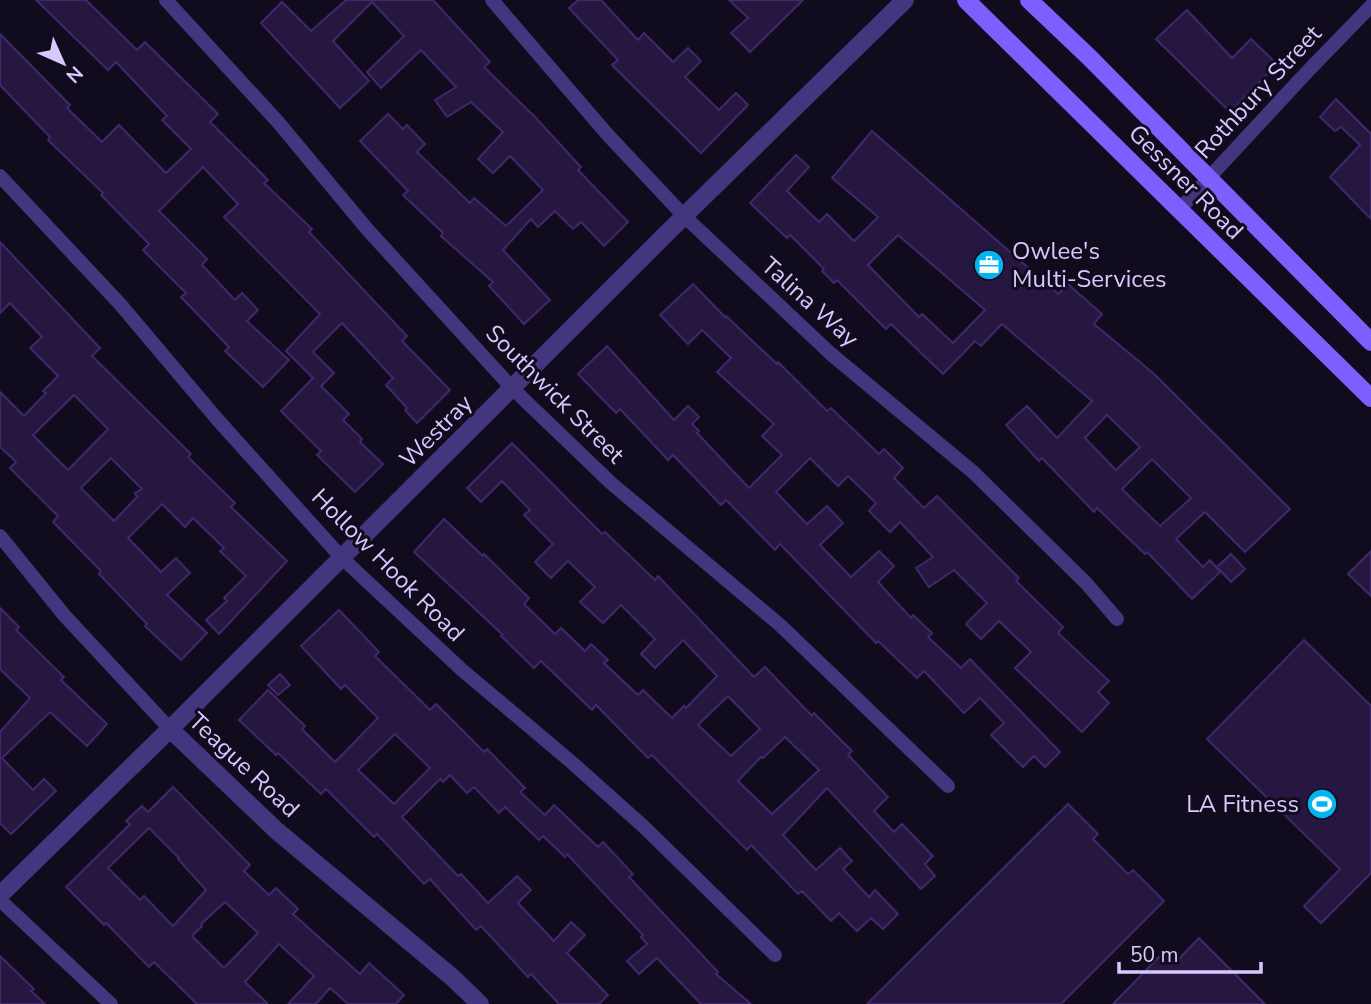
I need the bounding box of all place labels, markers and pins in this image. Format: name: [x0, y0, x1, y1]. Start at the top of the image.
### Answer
place label: Owlee's Multi-Services: [1012, 235, 1167, 295]
office icon: Owlee's Multi-Services: [972, 248, 1006, 282]
sports icon: LA Fitness: [1305, 787, 1339, 821]
place label: LA Fitness: [1186, 788, 1299, 820]

